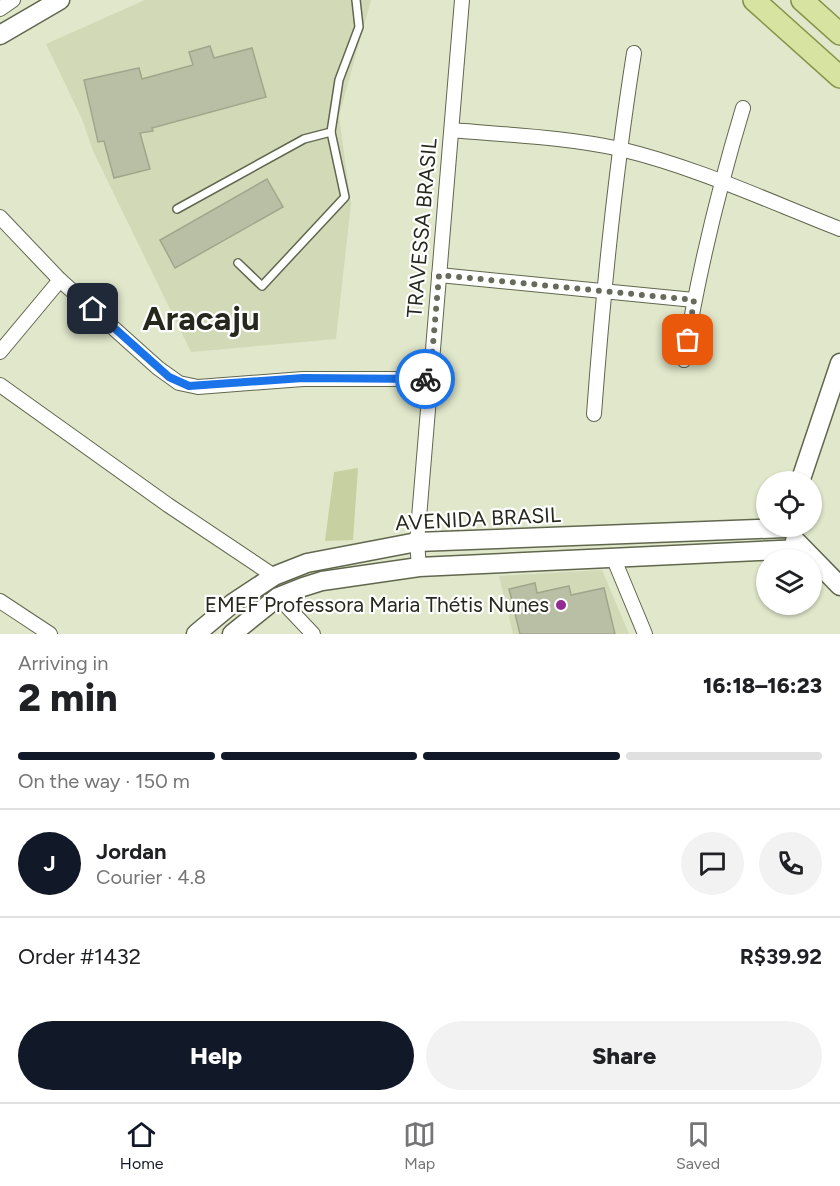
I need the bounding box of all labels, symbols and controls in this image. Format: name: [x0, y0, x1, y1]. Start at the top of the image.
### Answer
street label: TRAVESSA BRASIL: [401, 137, 442, 319]
pin: [67, 283, 118, 334]
icon: home: [76, 292, 109, 325]
district label: Aracaju: [142, 299, 260, 338]
pin: [662, 314, 713, 365]
icon: bag: [671, 323, 704, 356]
courier: [395, 349, 455, 409]
icon: bike: [409, 363, 442, 396]
map controls: [756, 471, 822, 615]
button: locate: [756, 471, 822, 537]
street label: AVENIDA BRASIL: [395, 502, 562, 535]
button: layers: [756, 549, 822, 615]
place label: EMEF Professora Maria Thétis Nunes: [205, 592, 549, 617]
marker: EMEF Professora Maria Thétis Nunes: [554, 598, 568, 612]
text: Arriving in: [18, 651, 108, 675]
text: 16:18–16:23: [703, 672, 822, 699]
text: 2 min: [18, 674, 118, 721]
text: On the way · 150 m: [18, 769, 190, 793]
button: chat: [681, 832, 744, 895]
button: phone: [759, 832, 822, 895]
text: Jordan: [96, 838, 167, 865]
text: J: [43, 850, 56, 877]
text: Courier · 4.8: [96, 865, 206, 889]
text: Order #1432: [18, 943, 141, 970]
text: R$39.92: [740, 943, 822, 970]
button: Help: [18, 1021, 414, 1090]
button: Share: [426, 1021, 822, 1090]
tab: Home: [120, 1118, 164, 1173]
tab: Map: [403, 1118, 436, 1173]
tab: Saved: [676, 1118, 720, 1173]

